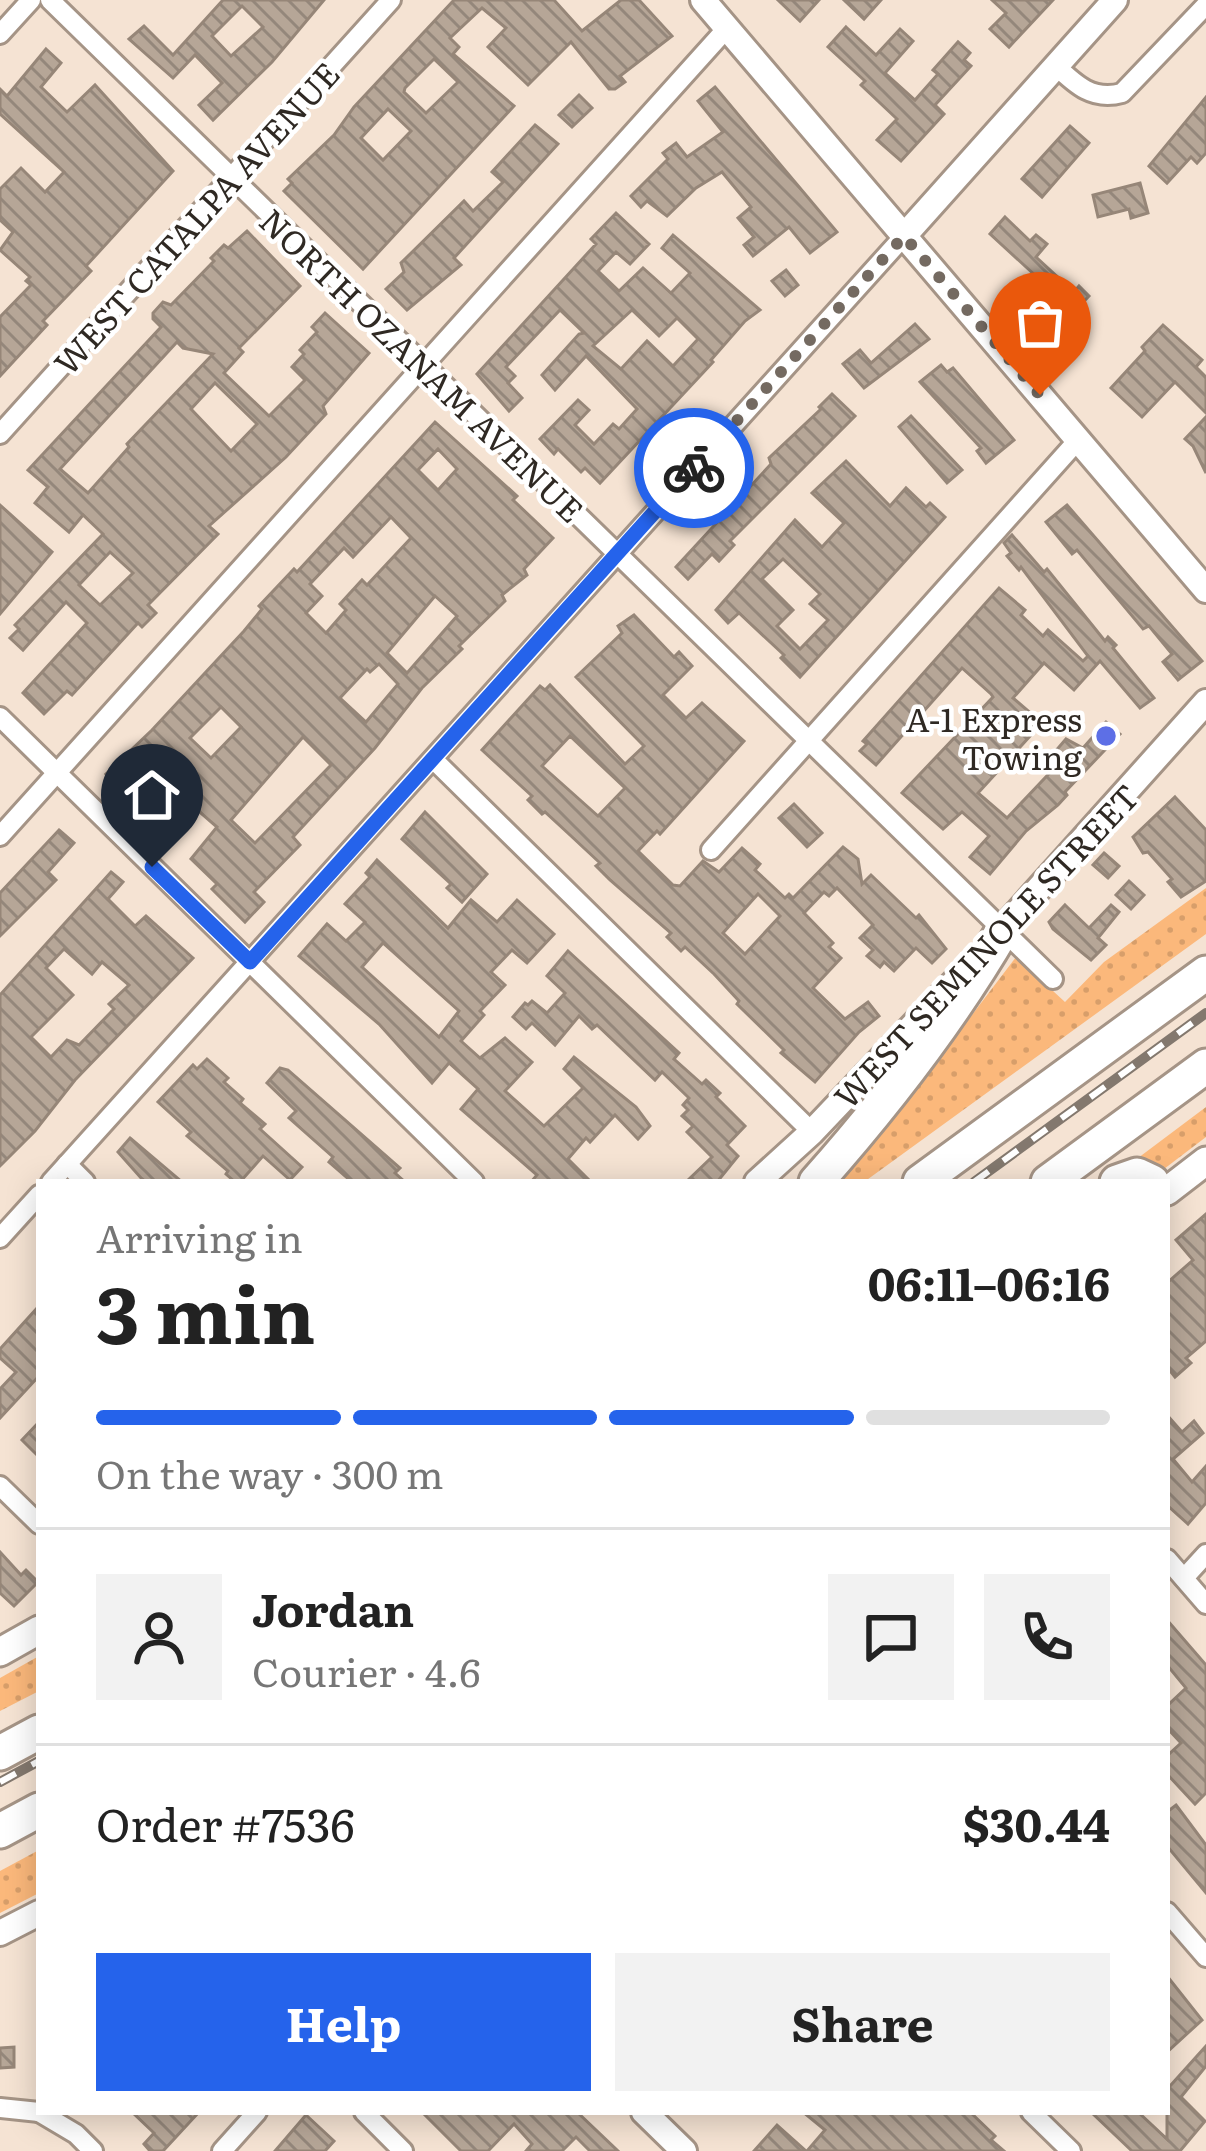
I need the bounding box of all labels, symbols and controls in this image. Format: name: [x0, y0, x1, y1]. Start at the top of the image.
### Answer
street label: WEST CATALPA AVENUE: [41, 49, 349, 385]
street label: NORTH OZANAM AVENUE: [250, 196, 596, 532]
pin: [989, 272, 1091, 395]
icon: bag: [1007, 290, 1073, 356]
courier: [634, 408, 754, 528]
icon: bike: [661, 435, 727, 501]
place label: A-1 Express Towing: [906, 693, 1083, 780]
marker: A-1 Express Towing: [1093, 723, 1119, 749]
pin: [101, 744, 203, 867]
icon: home: [119, 762, 185, 828]
street label: WEST SEMINOLE STREET: [821, 772, 1149, 1118]
text: Arriving in: [96, 1207, 303, 1265]
text: 06:11–06:16: [868, 1248, 1110, 1315]
text: 3 min: [96, 1252, 316, 1368]
text: On the way · 300 m: [96, 1443, 444, 1501]
button: person: [96, 1574, 222, 1700]
text: Jordan: [252, 1574, 414, 1641]
button: chat: [828, 1574, 954, 1700]
button: phone: [984, 1574, 1110, 1700]
text: Courier · 4.6: [252, 1641, 480, 1699]
text: Order #7536: [96, 1789, 355, 1856]
text: $30.44: [963, 1789, 1110, 1856]
button: Help: [96, 1953, 591, 2091]
button: Share: [615, 1953, 1110, 2091]

